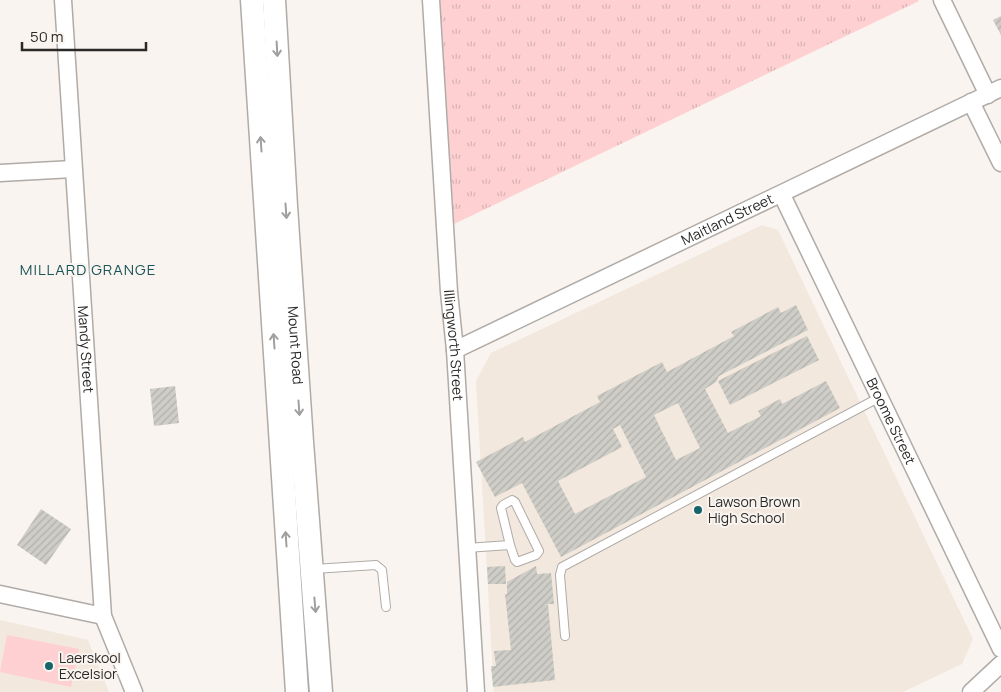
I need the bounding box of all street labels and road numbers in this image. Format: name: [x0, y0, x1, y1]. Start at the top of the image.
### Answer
street label: Maitland Street: [678, 189, 777, 249]
street label: Illingworth Street: [440, 289, 468, 402]
street label: Mandy Street: [74, 305, 99, 394]
street label: Mount Road: [284, 306, 308, 385]
street label: Broome Street: [863, 374, 921, 468]

